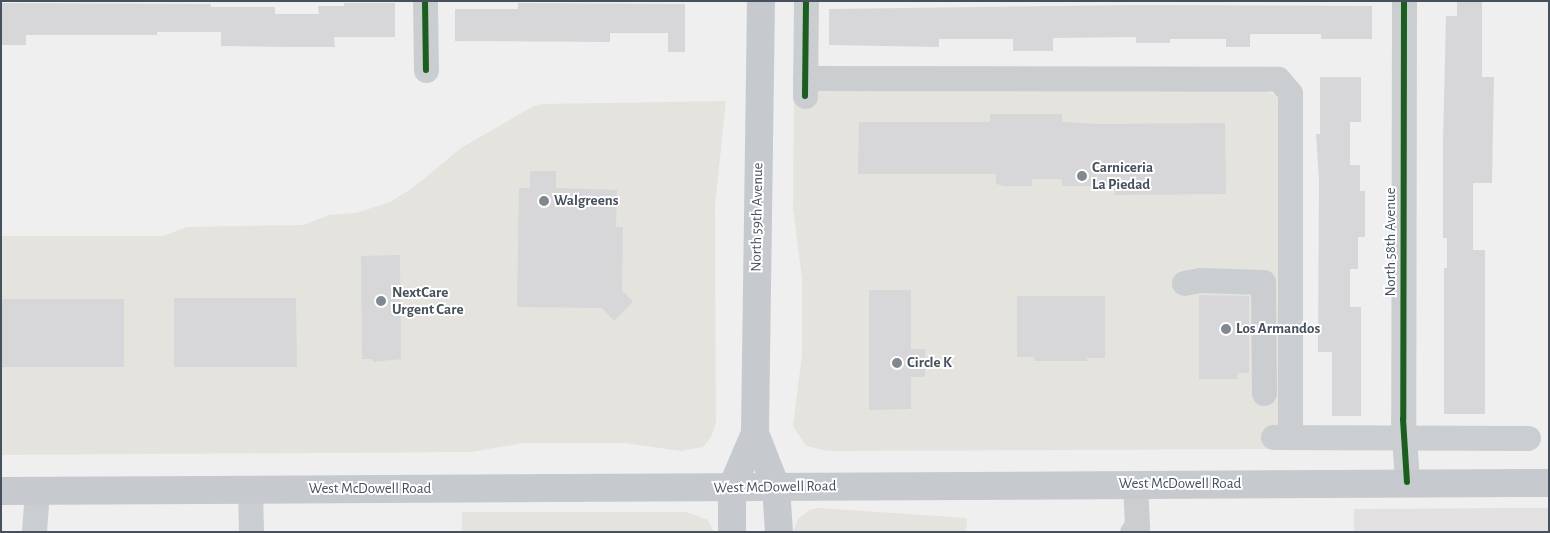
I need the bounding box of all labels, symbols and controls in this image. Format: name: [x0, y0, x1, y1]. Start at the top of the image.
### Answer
place label: Carniceria La Piedad: [1092, 158, 1153, 193]
street label: North 59th Avenue: [747, 162, 767, 272]
marker: Carniceria La Piedad: [1076, 170, 1088, 182]
street label: North 58th Avenue: [1382, 187, 1400, 297]
place label: Walgreens: [554, 192, 618, 210]
marker: Walgreens: [538, 195, 550, 207]
place label: NextCare Urgent Care: [392, 283, 463, 318]
marker: NextCare Urgent Care: [374, 294, 388, 308]
place label: Los Armandos: [1236, 320, 1320, 338]
marker: Los Armandos: [1220, 323, 1232, 335]
place label: Circle K: [907, 354, 952, 372]
marker: Circle K: [891, 357, 903, 369]
street label: West McDowell Road: [1119, 475, 1241, 493]
street label: West McDowell Road: [714, 477, 836, 497]
street label: West McDowell Road: [309, 480, 431, 498]

